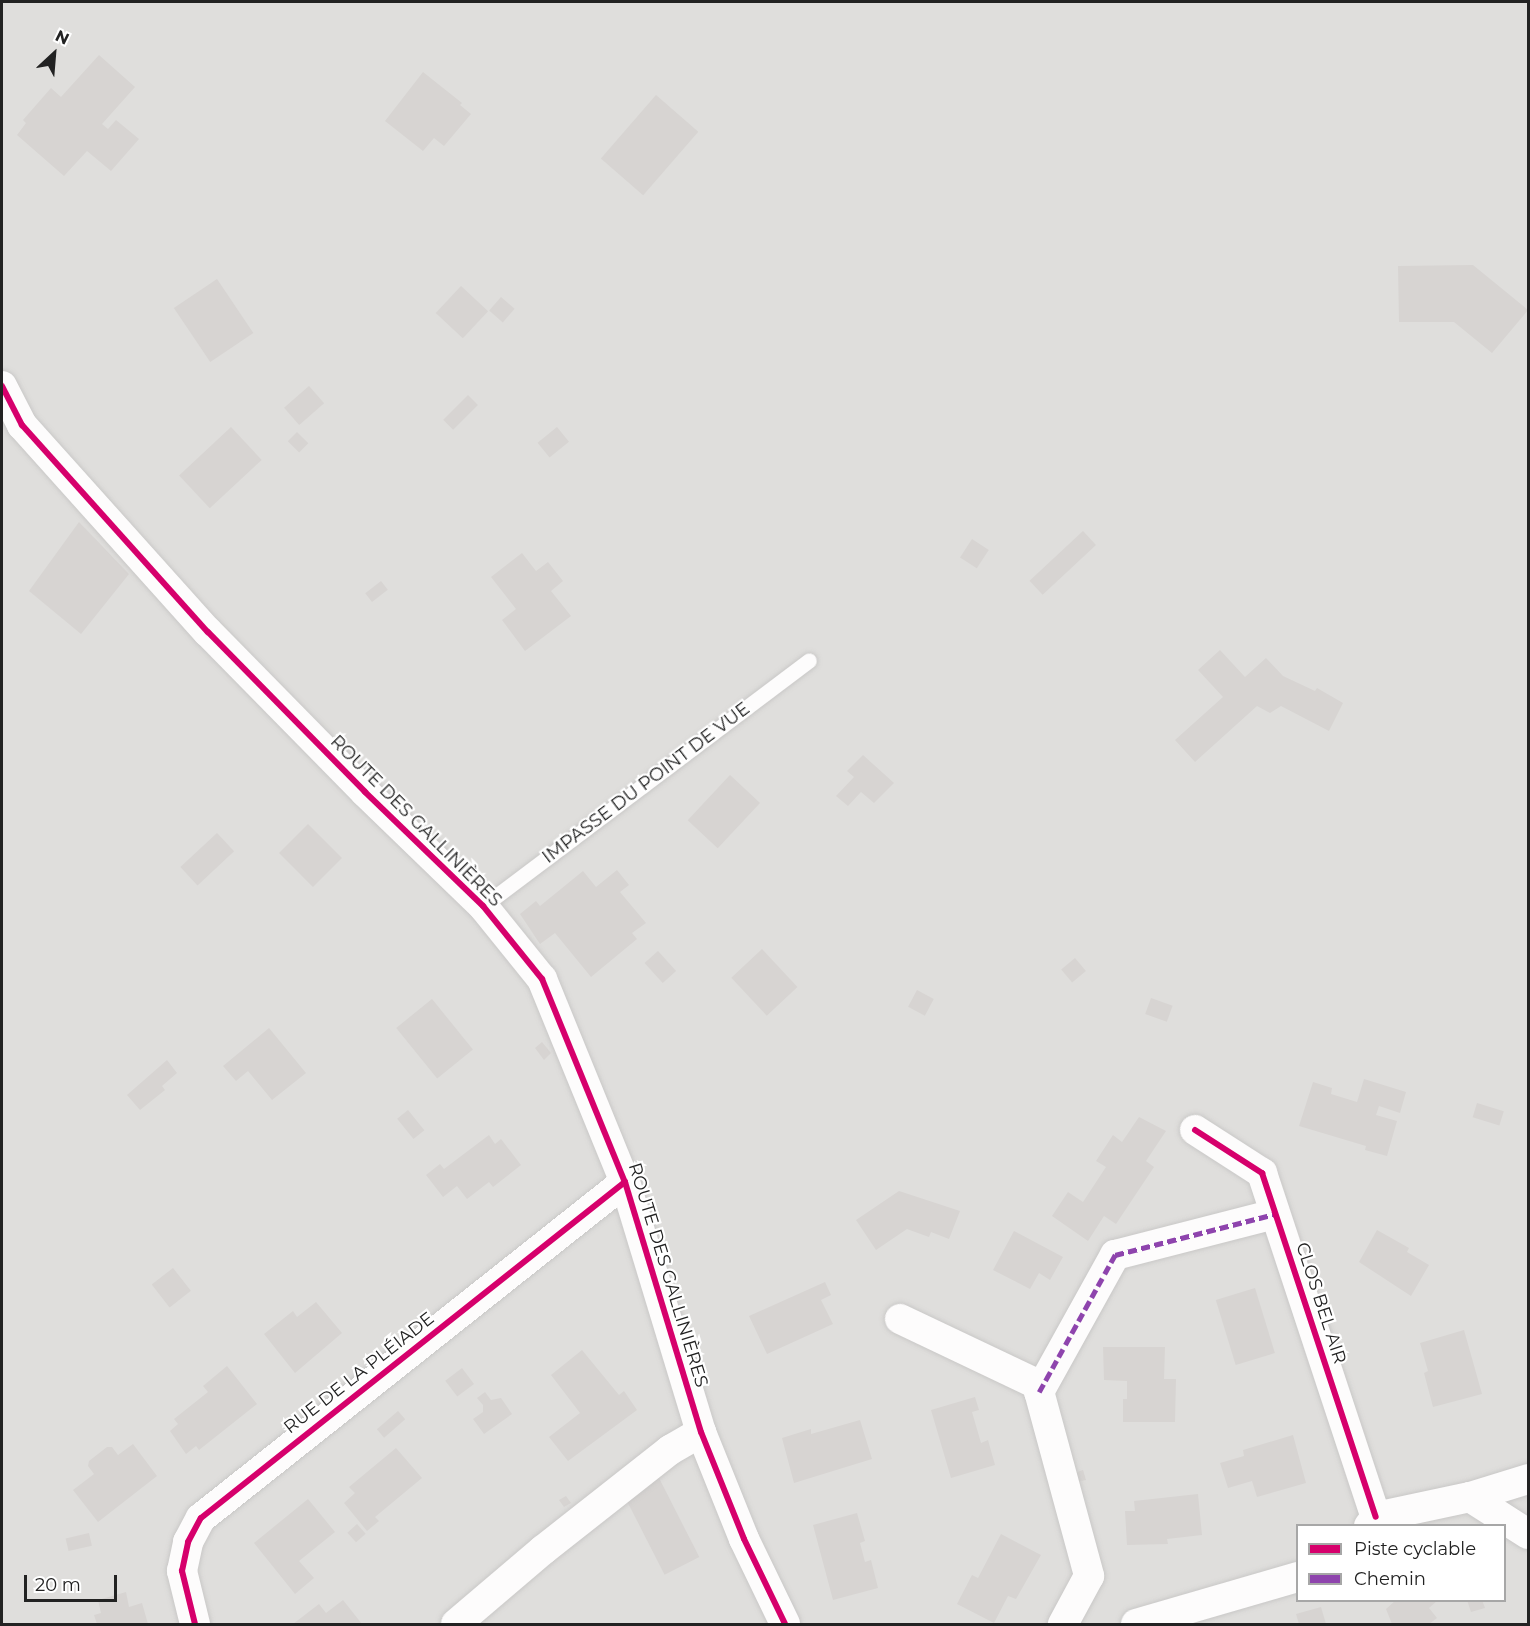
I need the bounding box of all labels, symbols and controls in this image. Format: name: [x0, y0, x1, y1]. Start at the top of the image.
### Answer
north arrow: [24, 24, 84, 84]
text: N: [52, 26, 72, 49]
street label: IMPASSE DU POINT DE VUE: [538, 698, 754, 868]
street label: ROUTE DES GALLINIÈRES: [326, 731, 506, 911]
street label: ROUTE DES GALLINIÈRES: [624, 1160, 712, 1390]
street label: CLOS BEL AIR: [1291, 1240, 1351, 1366]
street label: RUE DE LA PLÉIADE: [280, 1308, 438, 1438]
legend: [1296, 1524, 1506, 1602]
text: Piste cyclable: [1354, 1538, 1476, 1560]
scale bar: [27, 1563, 120, 1601]
text: Chemin: [1354, 1568, 1426, 1590]
text: 20 m: [35, 1574, 81, 1596]

